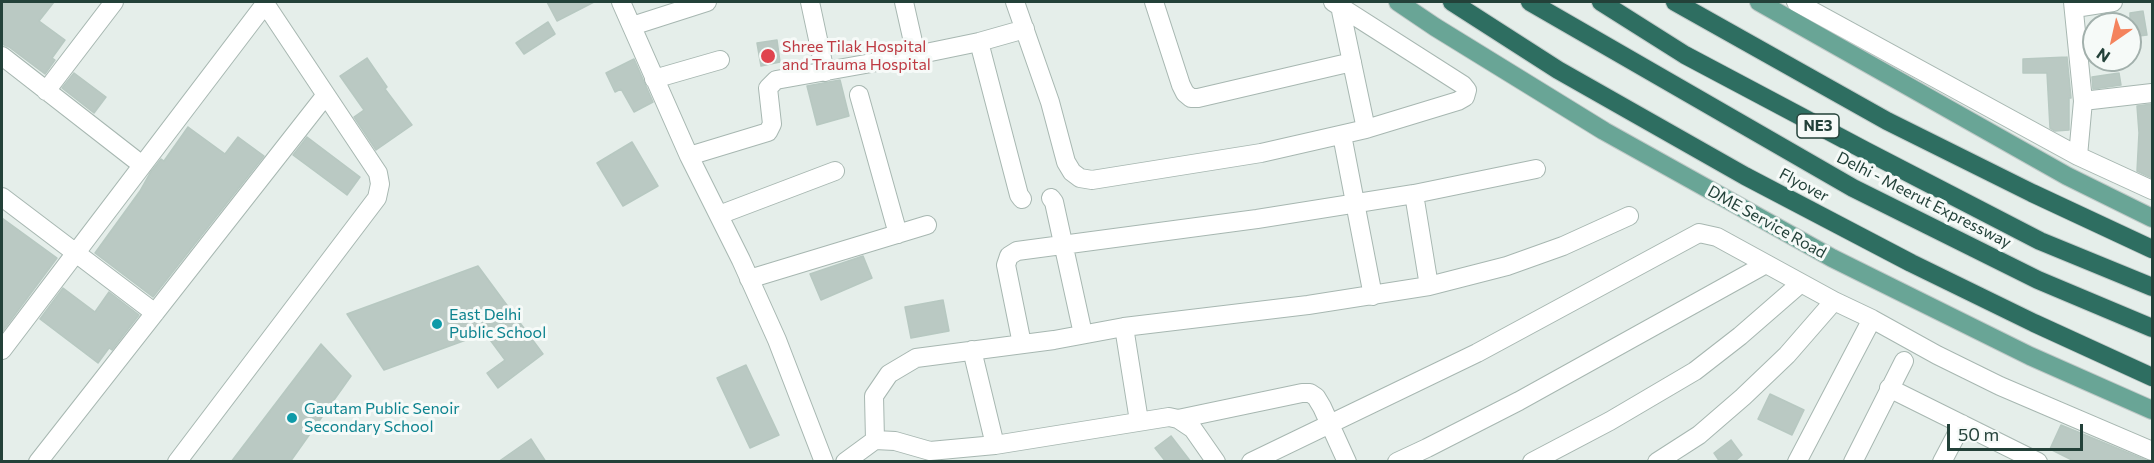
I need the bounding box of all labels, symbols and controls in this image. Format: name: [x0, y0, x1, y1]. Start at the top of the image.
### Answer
north arrow: [2082, 12, 2142, 72]
place label: Shree Tilak Hospital and Trauma Hospital: [782, 37, 931, 75]
text: N: [2092, 44, 2113, 67]
marker: Shree Tilak Hospital and Trauma Hospital: [759, 47, 777, 65]
road number: NE3: [1797, 114, 1839, 138]
street label: Delhi - Meerut Expressway: [1834, 148, 2014, 252]
street label: Flyover: [1776, 164, 1832, 206]
street label: DME Service Road: [1704, 181, 1830, 263]
place label: East Delhi Public School: [449, 305, 546, 343]
marker: East Delhi Public School: [430, 317, 444, 331]
place label: Gautam Public Senoir Secondary School: [304, 399, 460, 437]
marker: Gautam Public Senoir Secondary School: [285, 411, 299, 425]
scale bar: [1950, 412, 2086, 450]
text: 50 m: [1958, 423, 1999, 445]

